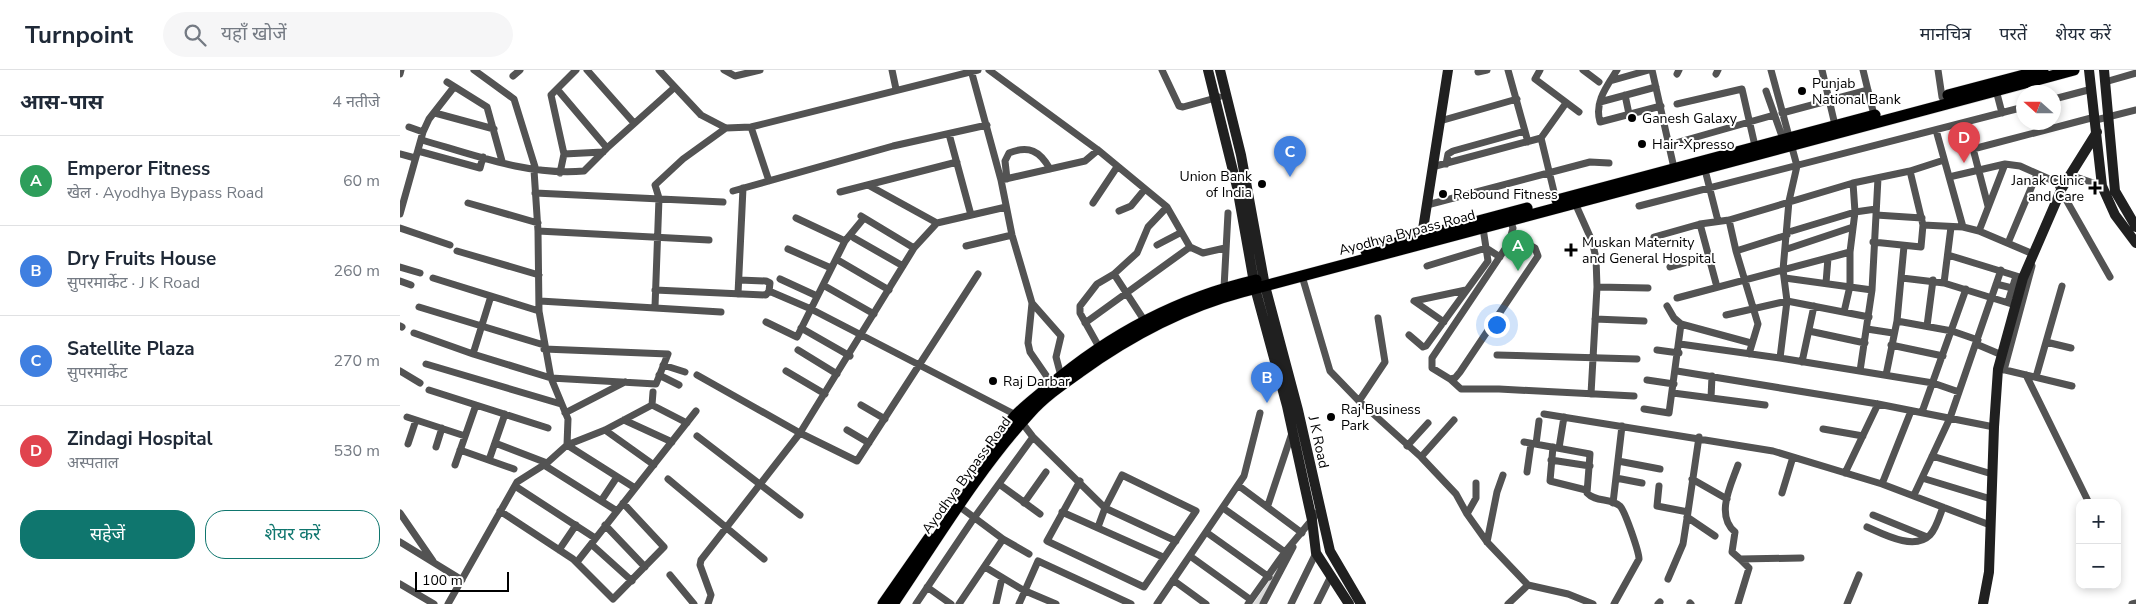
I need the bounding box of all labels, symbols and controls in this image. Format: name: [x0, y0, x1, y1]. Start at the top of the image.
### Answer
search box: [163, 12, 513, 57]
text: Turnpoint: [25, 19, 133, 51]
icon: search: [181, 21, 209, 49]
text: यहाँ खोजें: [221, 21, 287, 47]
text: मानचित्र: [1920, 22, 1971, 46]
text: परतें: [1999, 22, 2027, 46]
text: शेयर करें: [2055, 22, 2111, 46]
place label: Punjab National Bank: [1812, 74, 1902, 109]
marker: Punjab National Bank: [1796, 85, 1808, 97]
north arrow: [2016, 85, 2061, 130]
text: आस-पास: [20, 88, 103, 116]
text: 4 नतीजे: [332, 91, 380, 113]
place label: Ganesh Galaxy: [1642, 109, 1738, 128]
marker: Ganesh Galaxy: [1626, 112, 1638, 124]
pin: D: [1948, 122, 1980, 163]
place label: Hair-Xpresso: [1652, 135, 1735, 154]
pin: C: [1274, 136, 1306, 177]
marker: Hair-Xpresso: [1636, 138, 1648, 150]
text: Emperor Fitness: [67, 156, 210, 182]
place label: Union Bank of India: [1179, 167, 1253, 202]
text: A: [30, 170, 42, 192]
text: 60 m: [343, 170, 380, 192]
place label: Janak Clinic and Care: [2011, 171, 2085, 206]
marker: Union Bank of India: [1256, 178, 1268, 190]
marker: Janak Clinic and Care: [2088, 181, 2102, 195]
text: खेल · Ayodhya Bypass Road: [67, 182, 264, 204]
place label: Rebound Fitness: [1453, 185, 1558, 204]
marker: Rebound Fitness: [1437, 188, 1449, 200]
street label: Ayodhya Bypass Road: [1337, 205, 1478, 260]
pin: A: [1502, 230, 1534, 271]
place label: Muskan Maternity and General Hospital: [1582, 233, 1716, 268]
marker: Muskan Maternity and General Hospital: [1564, 243, 1578, 257]
text: Dry Fruits House: [67, 246, 216, 272]
text: B: [30, 260, 42, 282]
text: 260 m: [333, 260, 380, 282]
text: सुपरमार्केट · J K Road: [67, 272, 200, 294]
your location: [1484, 312, 1510, 338]
text: Satellite Plaza: [67, 336, 195, 362]
text: C: [31, 350, 41, 372]
text: 270 m: [333, 350, 380, 372]
text: सुपरमार्केट: [67, 362, 128, 384]
pin: B: [1251, 362, 1283, 403]
place label: Raj Darbar: [1003, 372, 1070, 391]
marker: Raj Darbar: [987, 375, 999, 387]
place label: Raj Business Park: [1341, 400, 1421, 435]
marker: Raj Business Park: [1325, 411, 1337, 423]
street label: Ayodhya Bypass Road: [917, 413, 1015, 538]
street label: J K Road: [1303, 413, 1333, 470]
text: Zindagi Hospital: [67, 426, 213, 452]
text: D: [30, 440, 42, 462]
text: 530 m: [333, 440, 380, 462]
text: अस्पताल: [67, 452, 119, 474]
map controls: [2076, 499, 2121, 589]
button: +: [2076, 499, 2121, 544]
button: सहेजें: [20, 510, 195, 559]
button: शेयर करें: [205, 510, 380, 559]
button: −: [2076, 544, 2121, 589]
scale bar: [415, 569, 509, 592]
text: 100 m: [422, 571, 463, 590]

